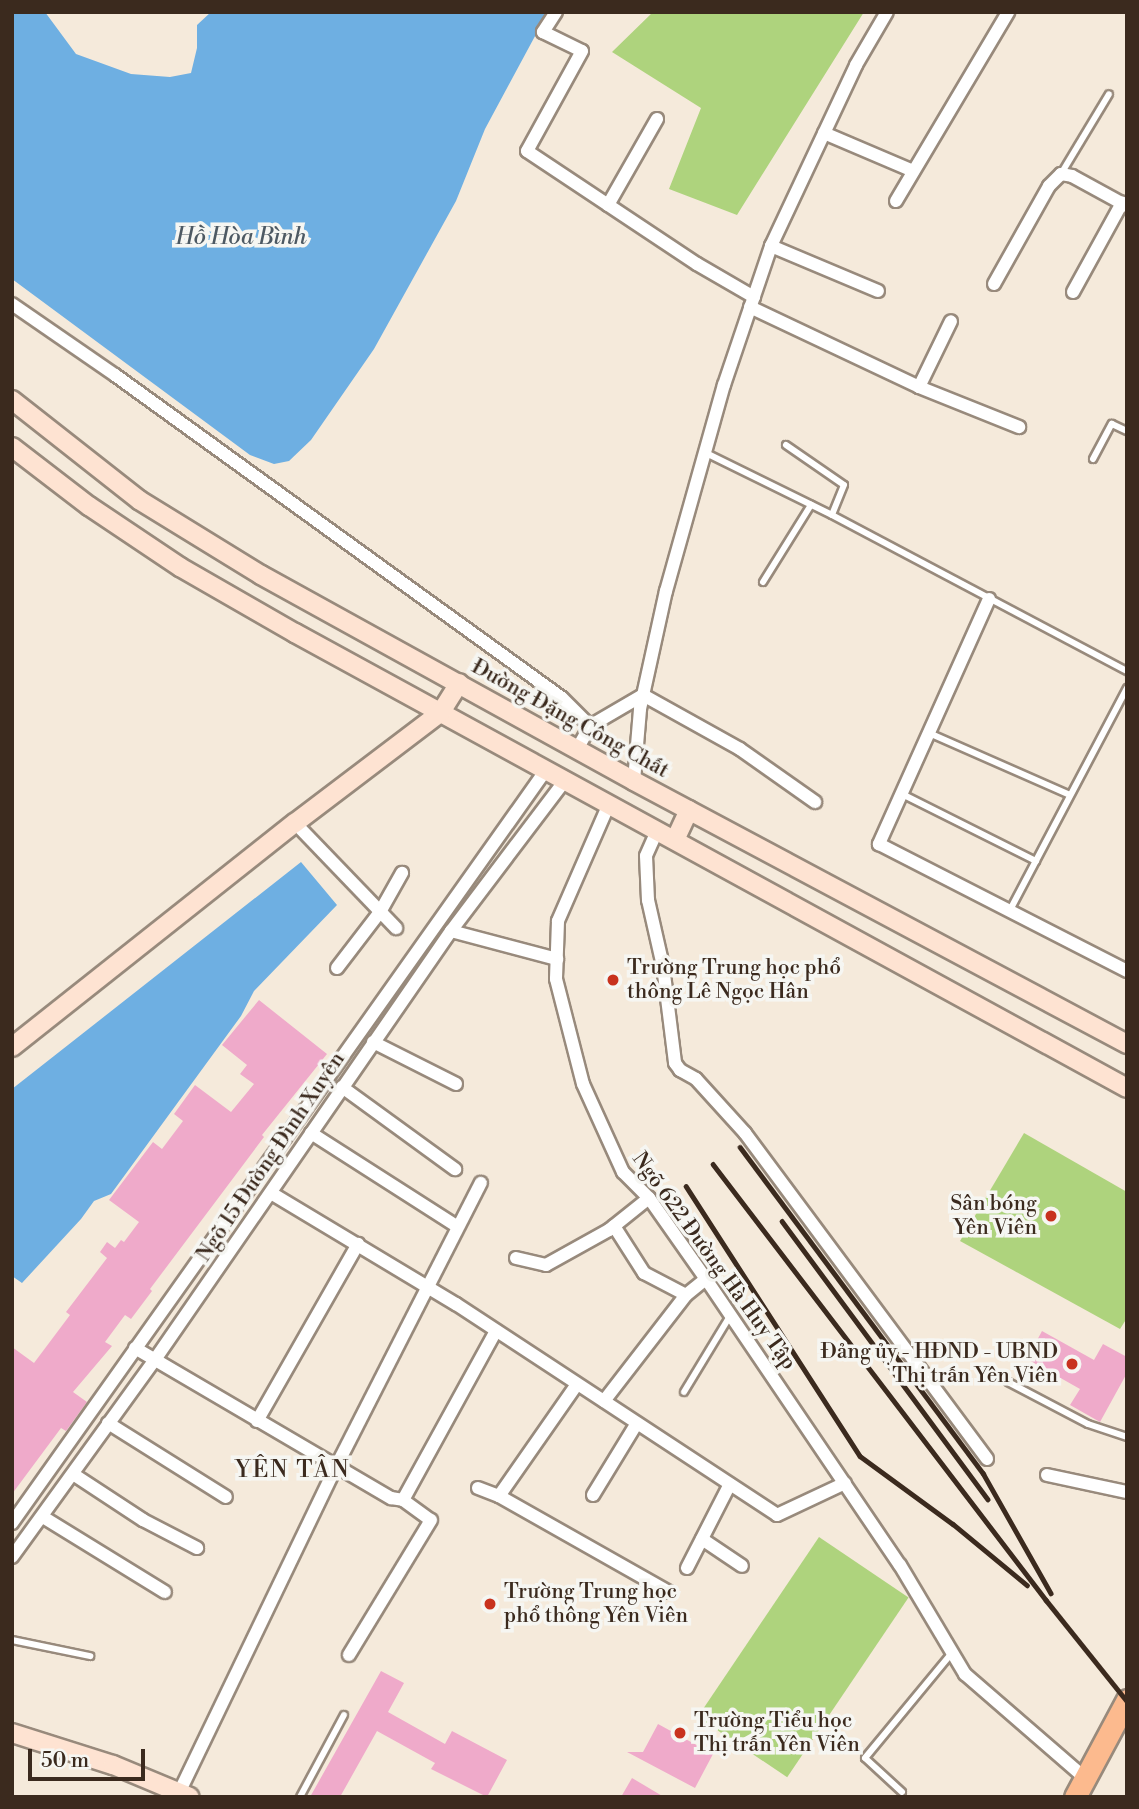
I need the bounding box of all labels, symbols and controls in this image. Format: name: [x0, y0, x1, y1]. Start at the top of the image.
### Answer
water label: Hồ Hòa Bình: [176, 223, 306, 251]
street label: Đường Đặng Công Chất: [467, 654, 673, 784]
place label: Trường Trung học phổ thông Lê Ngọc Hân: [627, 955, 841, 1005]
marker: Trường Trung học phổ thông Lê Ngọc Hân: [605, 972, 621, 988]
street label: Ngõ 15 Đường Đình Xuyên: [191, 1048, 351, 1266]
street label: Ngõ 622 Đường Hà Huy Tập: [627, 1147, 801, 1375]
place label: Sân bóng Yên Viên: [950, 1191, 1037, 1241]
marker: Sân bóng Yên Viên: [1043, 1208, 1059, 1224]
place label: Đảng ủy - HĐND - UBND Thị trấn Yên Viên: [820, 1339, 1058, 1389]
marker: Đảng ủy - HĐND - UBND Thị trấn Yên Viên: [1064, 1356, 1080, 1372]
district label: YÊN TÂN: [236, 1456, 350, 1484]
place label: Trường Trung học phổ thông Yên Viên: [504, 1579, 688, 1629]
marker: Trường Trung học phổ thông Yên Viên: [482, 1596, 498, 1612]
place label: Trường Tiểu học Thị trấn Yên Viên: [694, 1708, 860, 1758]
marker: Trường Tiểu học Thị trấn Yên Viên: [672, 1725, 688, 1741]
scale bar: [32, 1736, 149, 1780]
text: 50 m: [41, 1748, 89, 1774]

